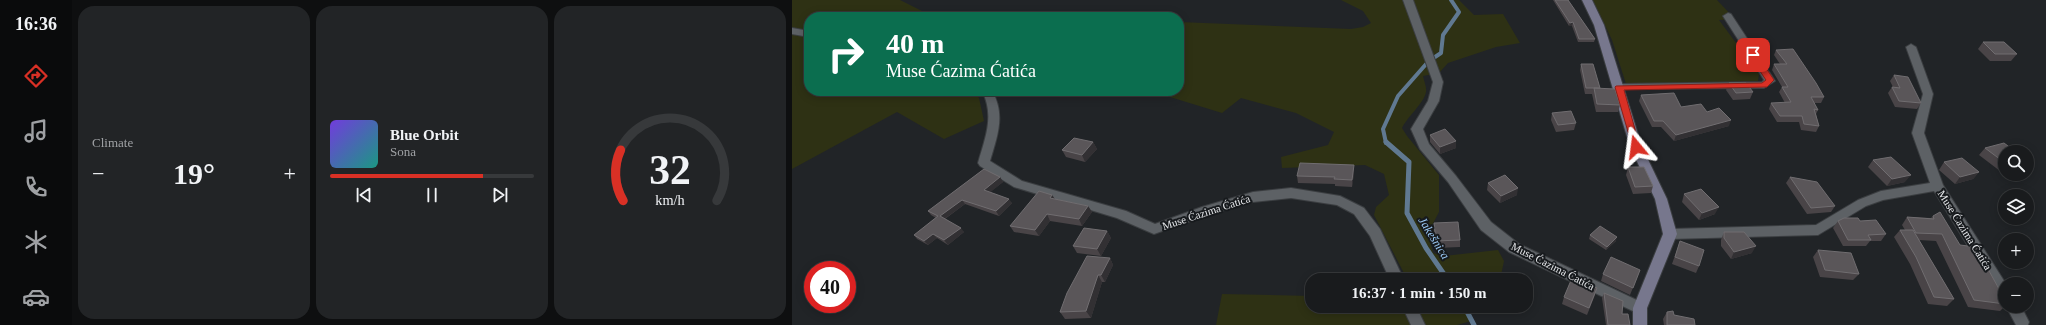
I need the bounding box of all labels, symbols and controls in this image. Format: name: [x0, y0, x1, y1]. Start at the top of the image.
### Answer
text: 16:36: [15, 14, 57, 34]
icon: right: [820, 28, 872, 80]
text: 40 m: [886, 28, 944, 59]
pin: [1736, 38, 1770, 72]
icon: arrive: [1742, 44, 1764, 66]
text: Muse Ćazima Ćatića: [886, 61, 1036, 81]
icon: directions: [22, 62, 50, 90]
icon: music: [22, 117, 50, 145]
position arrow: [1615, 126, 1657, 168]
text: Blue Orbit: [390, 127, 459, 143]
text: Climate: [92, 135, 133, 150]
text: Sona: [390, 144, 416, 159]
map controls: [1998, 145, 2034, 313]
button: search: [1998, 145, 2034, 181]
text: 32: [649, 146, 691, 192]
text: 19°: [173, 157, 215, 190]
text: −: [92, 161, 104, 186]
text: +: [284, 161, 296, 186]
icon: phone: [22, 173, 50, 201]
icon: previous: [353, 184, 375, 206]
icon: pause: [421, 184, 443, 206]
icon: next: [489, 184, 511, 206]
street label: Muse Ćazima Ćatića: [1936, 188, 1994, 272]
button: layers: [1998, 189, 2034, 225]
text: km/h: [655, 191, 685, 207]
street label: Muse Ćazima Ćatića: [1161, 192, 1252, 232]
water label: Jakešnica: [1416, 214, 1452, 262]
icon: climate: [22, 228, 50, 256]
button: +: [1998, 233, 2034, 269]
street label: Muse Ćazima Ćatića: [1509, 240, 1597, 292]
speed limit sign: 40: [804, 261, 856, 313]
button: −: [1998, 277, 2034, 313]
icon: car: [22, 283, 50, 311]
text: 16:37 · 1 min · 150 m: [1352, 285, 1487, 301]

